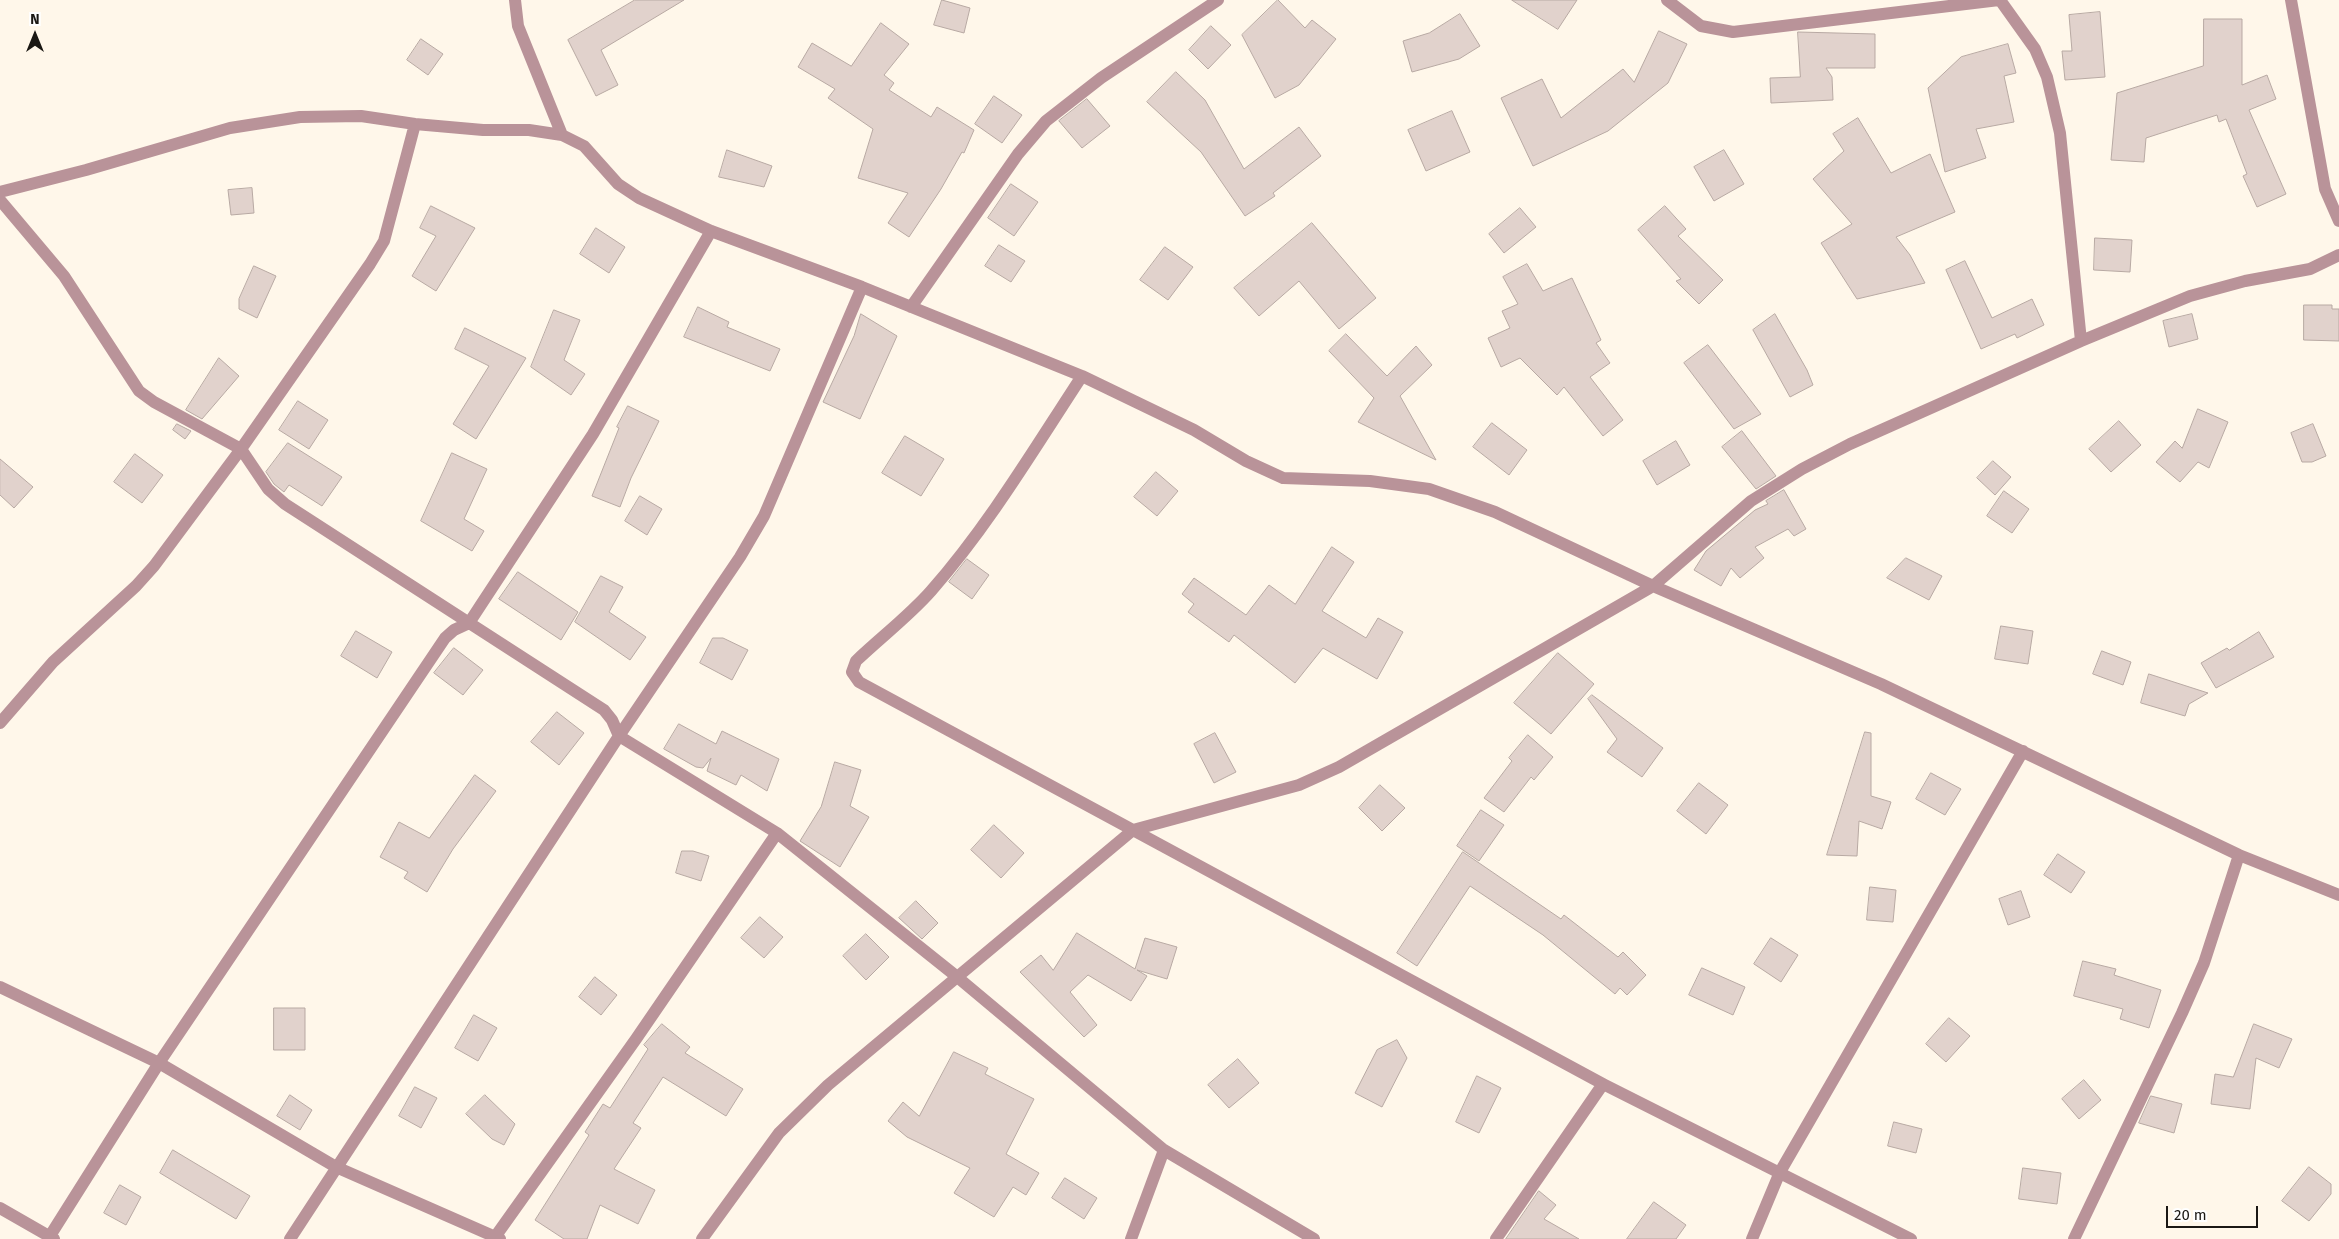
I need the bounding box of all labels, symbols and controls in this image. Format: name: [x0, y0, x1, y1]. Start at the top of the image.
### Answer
north arrow: [10, 10, 60, 60]
text: N: [30, 11, 40, 28]
scale bar: [2169, 1196, 2262, 1228]
text: 20 m: [2174, 1206, 2207, 1224]

